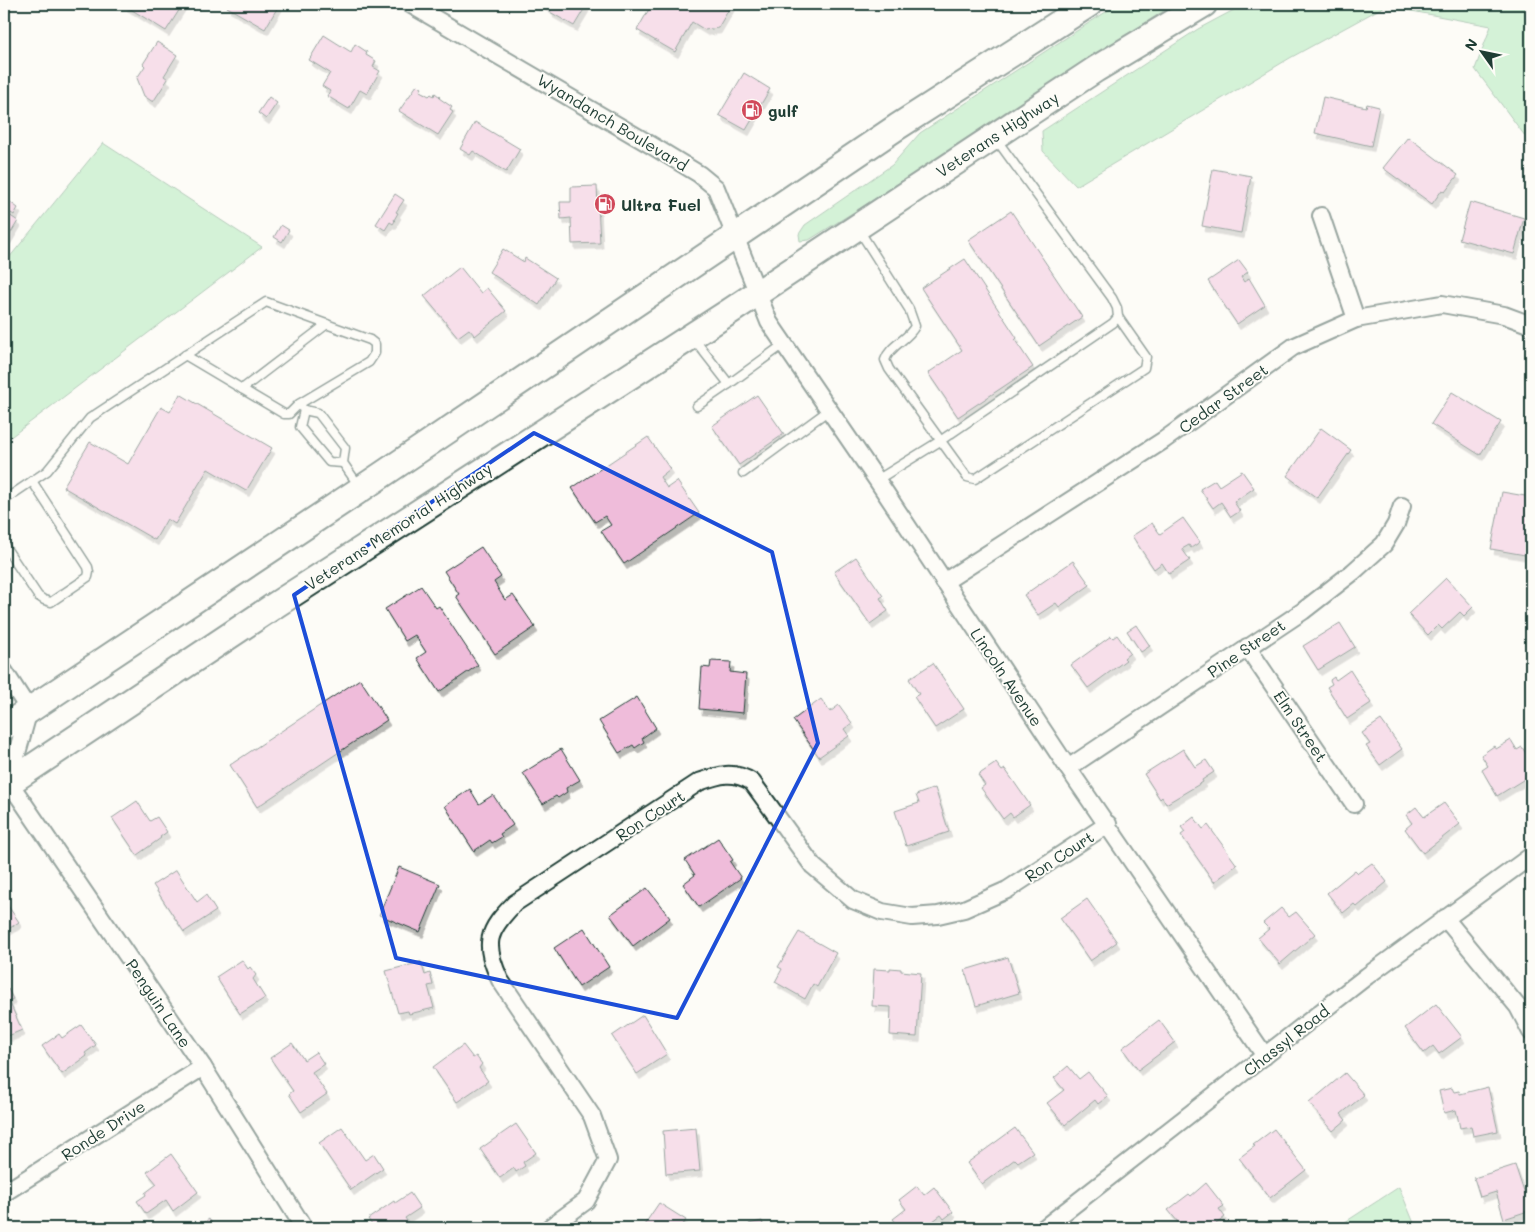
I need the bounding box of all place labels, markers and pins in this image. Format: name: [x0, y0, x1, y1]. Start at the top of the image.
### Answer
fuel station icon: gulf: [740, 98, 764, 122]
place label: gulf: [768, 100, 799, 121]
fuel station icon: Ultra Fuel: [593, 192, 617, 216]
place label: Ultra Fuel: [621, 194, 701, 215]

